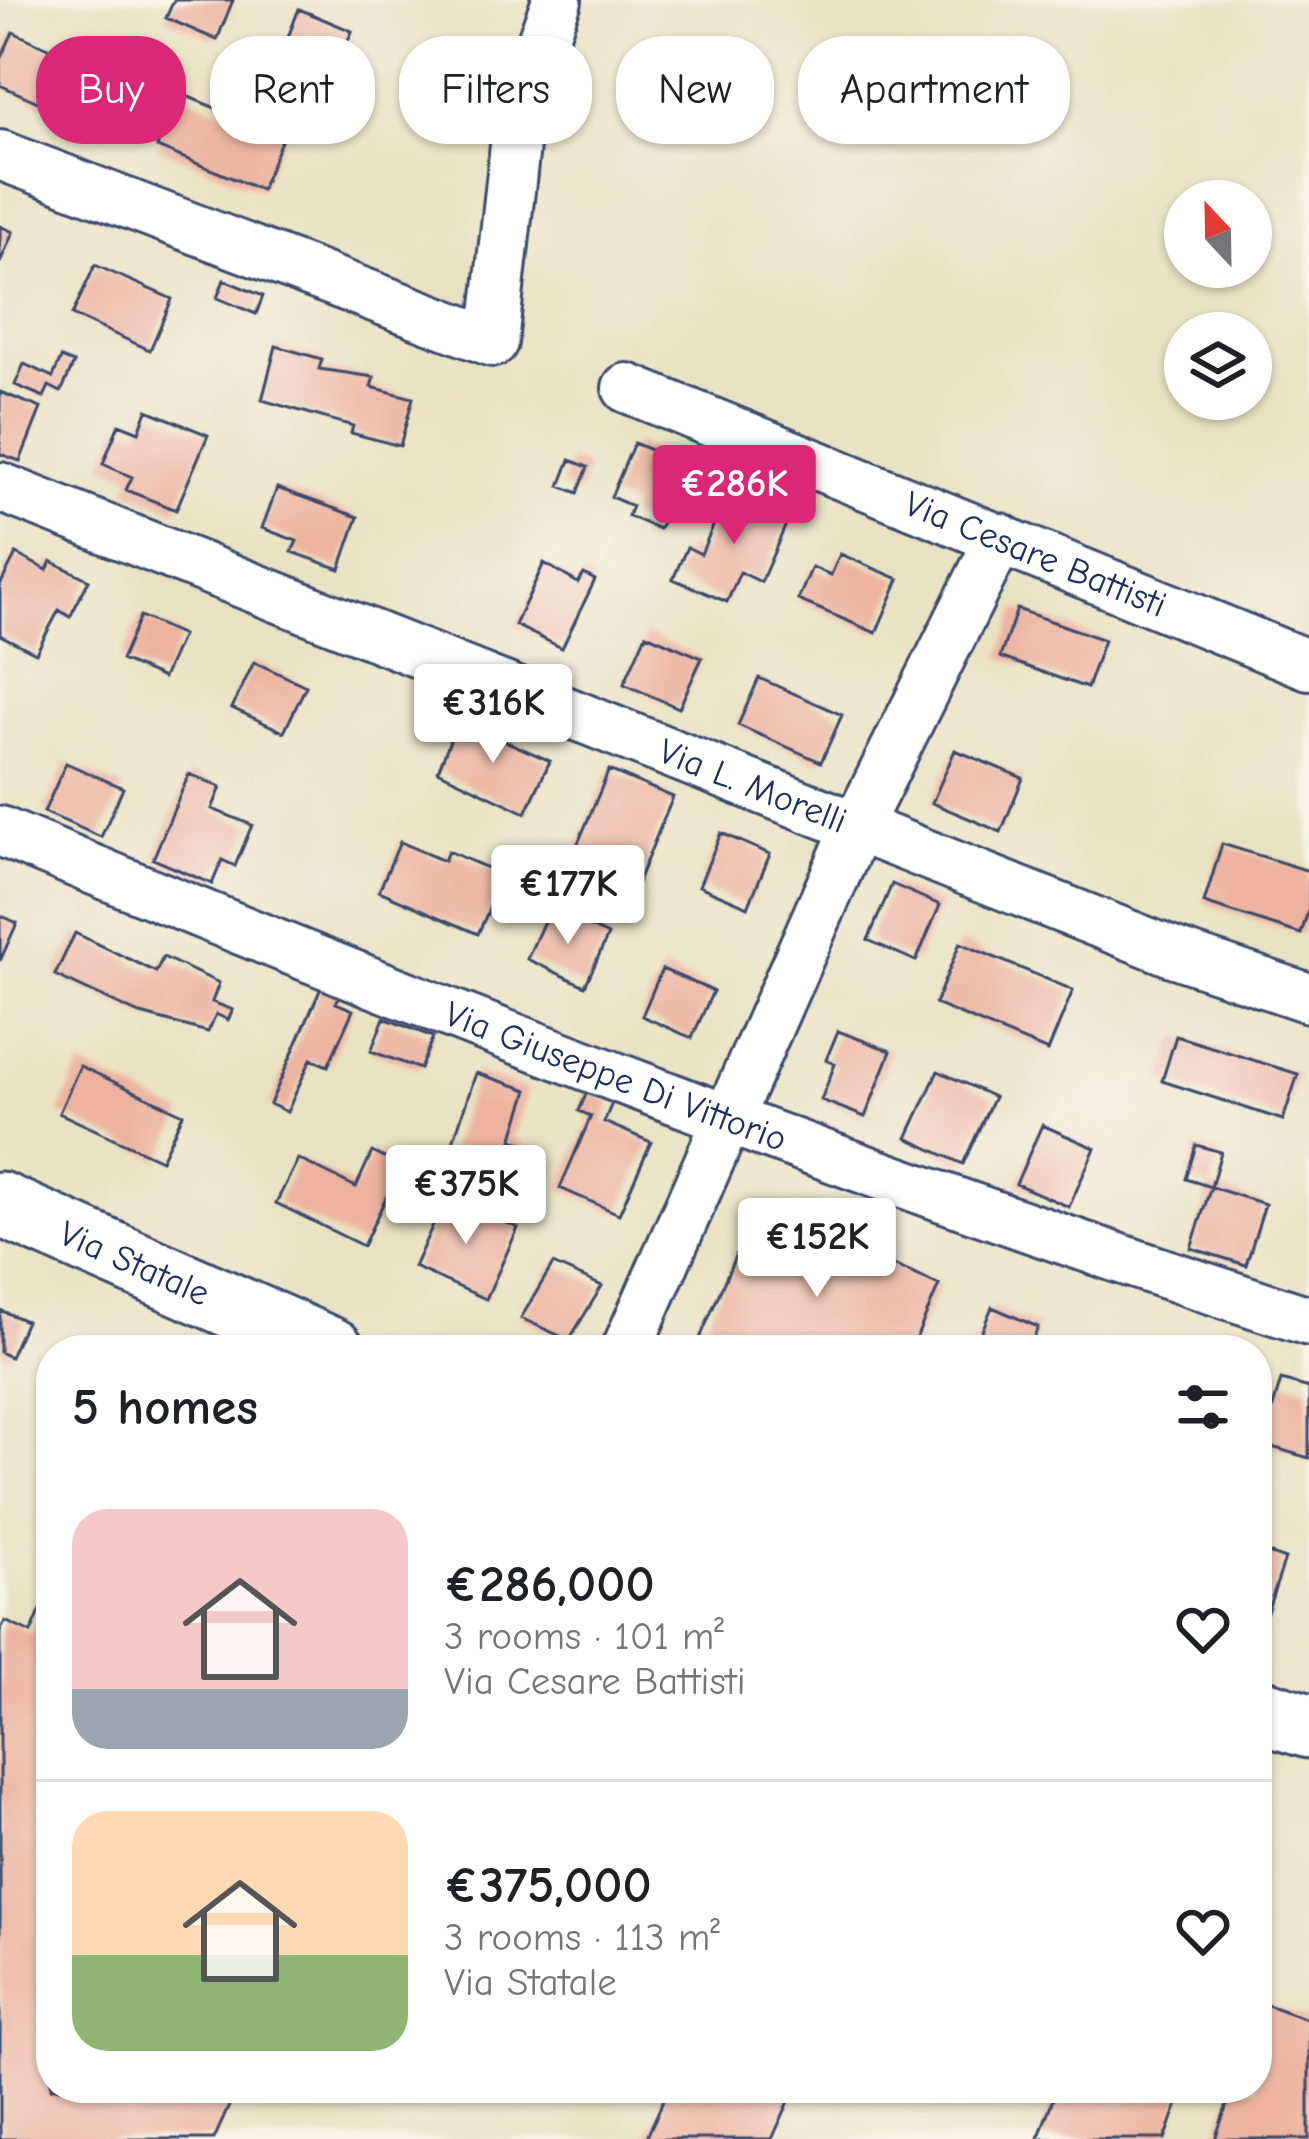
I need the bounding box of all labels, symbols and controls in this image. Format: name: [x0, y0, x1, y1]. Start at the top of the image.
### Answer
chip: Buy: [36, 36, 186, 144]
chip: Rent: [210, 36, 375, 144]
chip: Filters: [399, 36, 592, 144]
chip: New: [616, 36, 774, 144]
chip: Apartment: [798, 36, 1070, 144]
north arrow: [1164, 180, 1272, 288]
map controls: [1164, 180, 1272, 420]
button: layers: [1164, 312, 1272, 420]
pin: €286K: [650, 445, 818, 547]
text: €286K: [680, 461, 788, 506]
street label: Via Cesare Battisti: [899, 483, 1172, 625]
pin: €316K: [409, 664, 577, 766]
text: €316K: [441, 680, 545, 725]
street label: Via L. Morelli: [653, 730, 853, 841]
pin: €177K: [484, 845, 652, 947]
text: €177K: [518, 861, 618, 906]
street label: Via Giuseppe Di Vittorio: [439, 993, 792, 1160]
pin: €375K: [382, 1145, 550, 1247]
text: €375K: [413, 1161, 519, 1206]
pin: €152K: [733, 1198, 901, 1300]
street label: Via Statale: [53, 1212, 216, 1314]
text: €152K: [765, 1214, 869, 1259]
icon: filters: [1170, 1374, 1236, 1440]
text: 5 homes: [72, 1378, 258, 1437]
text: €286,000: [444, 1555, 655, 1614]
icon: home: [168, 1557, 312, 1701]
icon: heart: [1170, 1596, 1236, 1662]
text: 3 rooms · 101 m²: [444, 1614, 724, 1659]
text: Via Cesare Battisti: [444, 1659, 746, 1704]
text: €375,000: [444, 1856, 652, 1915]
icon: home: [168, 1859, 312, 2003]
icon: heart: [1170, 1898, 1236, 1964]
text: 3 rooms · 113 m²: [444, 1915, 720, 1960]
text: Via Statale: [444, 1960, 617, 2005]

